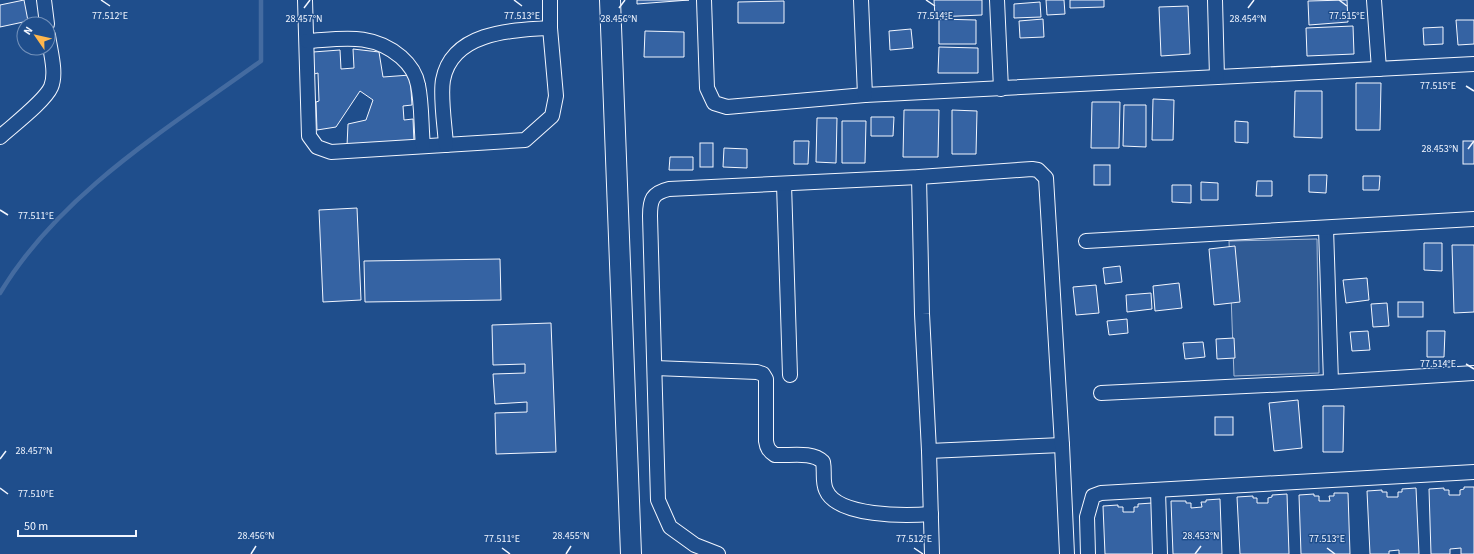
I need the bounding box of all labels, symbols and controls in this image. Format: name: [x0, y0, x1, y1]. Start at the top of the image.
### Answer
text: 77.512°E: [92, 9, 128, 23]
text: 77.513°E: [504, 9, 540, 23]
text: 77.514°E: [917, 9, 953, 23]
text: 77.515°E: [1329, 9, 1365, 23]
text: 28.457°N: [285, 12, 323, 26]
text: 28.456°N: [600, 12, 638, 26]
text: 28.454°N: [1229, 12, 1267, 26]
north arrow: [16, 16, 56, 56]
text: N: [20, 23, 36, 38]
text: 77.515°E: [1420, 79, 1456, 93]
text: 28.453°N: [1421, 142, 1459, 156]
text: 77.511°E: [18, 209, 54, 223]
text: 77.514°E: [1420, 357, 1456, 371]
text: 28.457°N: [15, 444, 53, 458]
text: 77.510°E: [18, 487, 54, 501]
scale bar: [18, 512, 136, 538]
text: 50 m: [24, 518, 48, 535]
text: 28.456°N: [237, 529, 275, 543]
text: 28.455°N: [552, 529, 590, 543]
text: 28.453°N: [1182, 529, 1220, 543]
text: 77.511°E: [484, 532, 520, 546]
text: 77.512°E: [896, 532, 932, 546]
text: 77.513°E: [1309, 532, 1345, 546]

